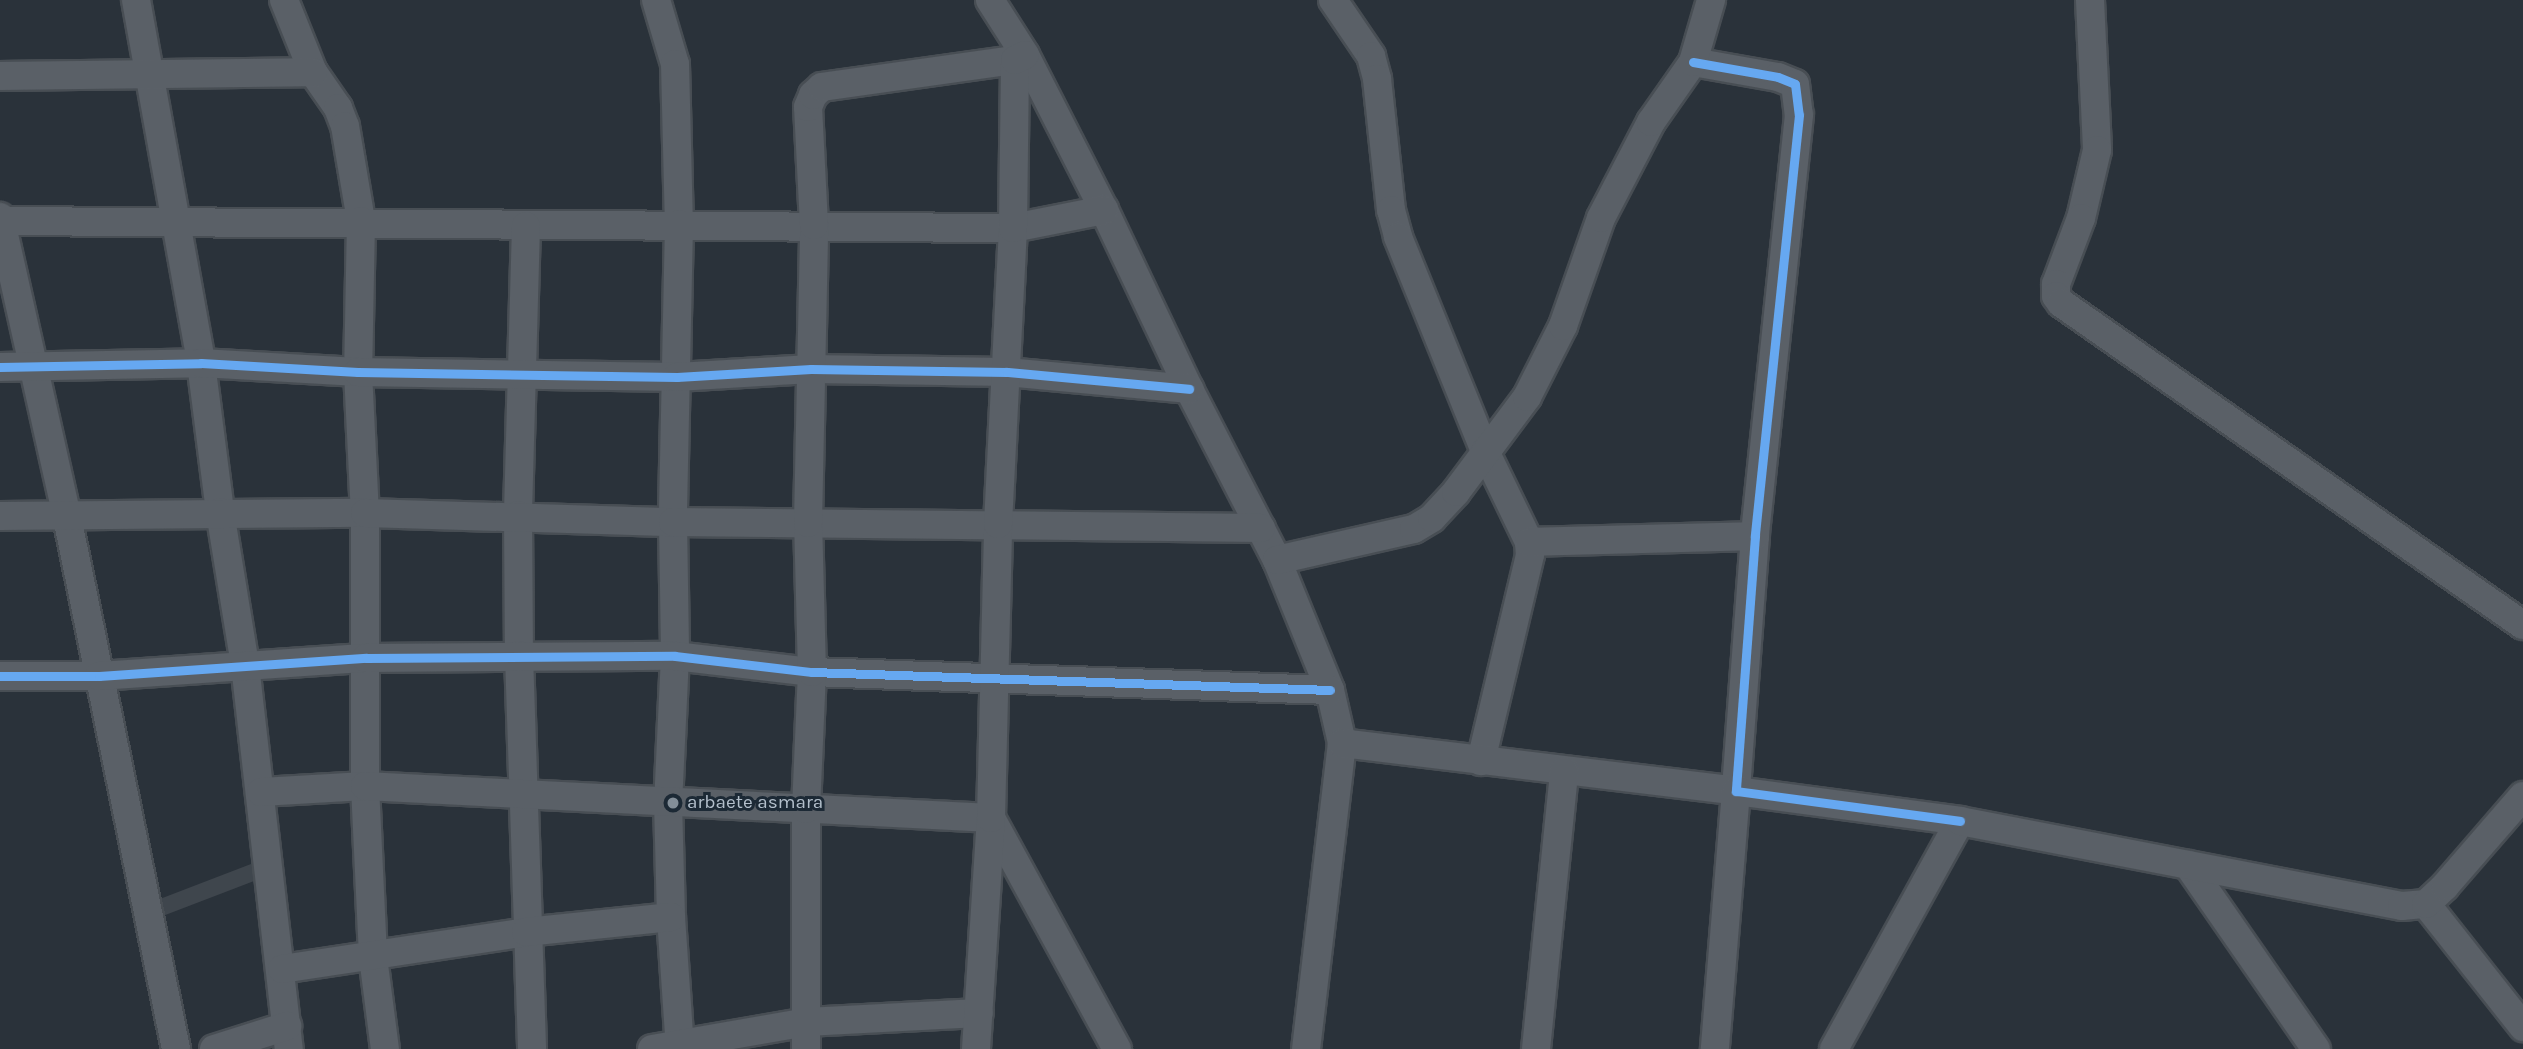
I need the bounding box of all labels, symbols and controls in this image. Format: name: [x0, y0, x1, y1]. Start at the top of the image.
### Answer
place label: arbaete asmara: [687, 792, 823, 814]
marker: arbaete asmara: [665, 795, 681, 811]

